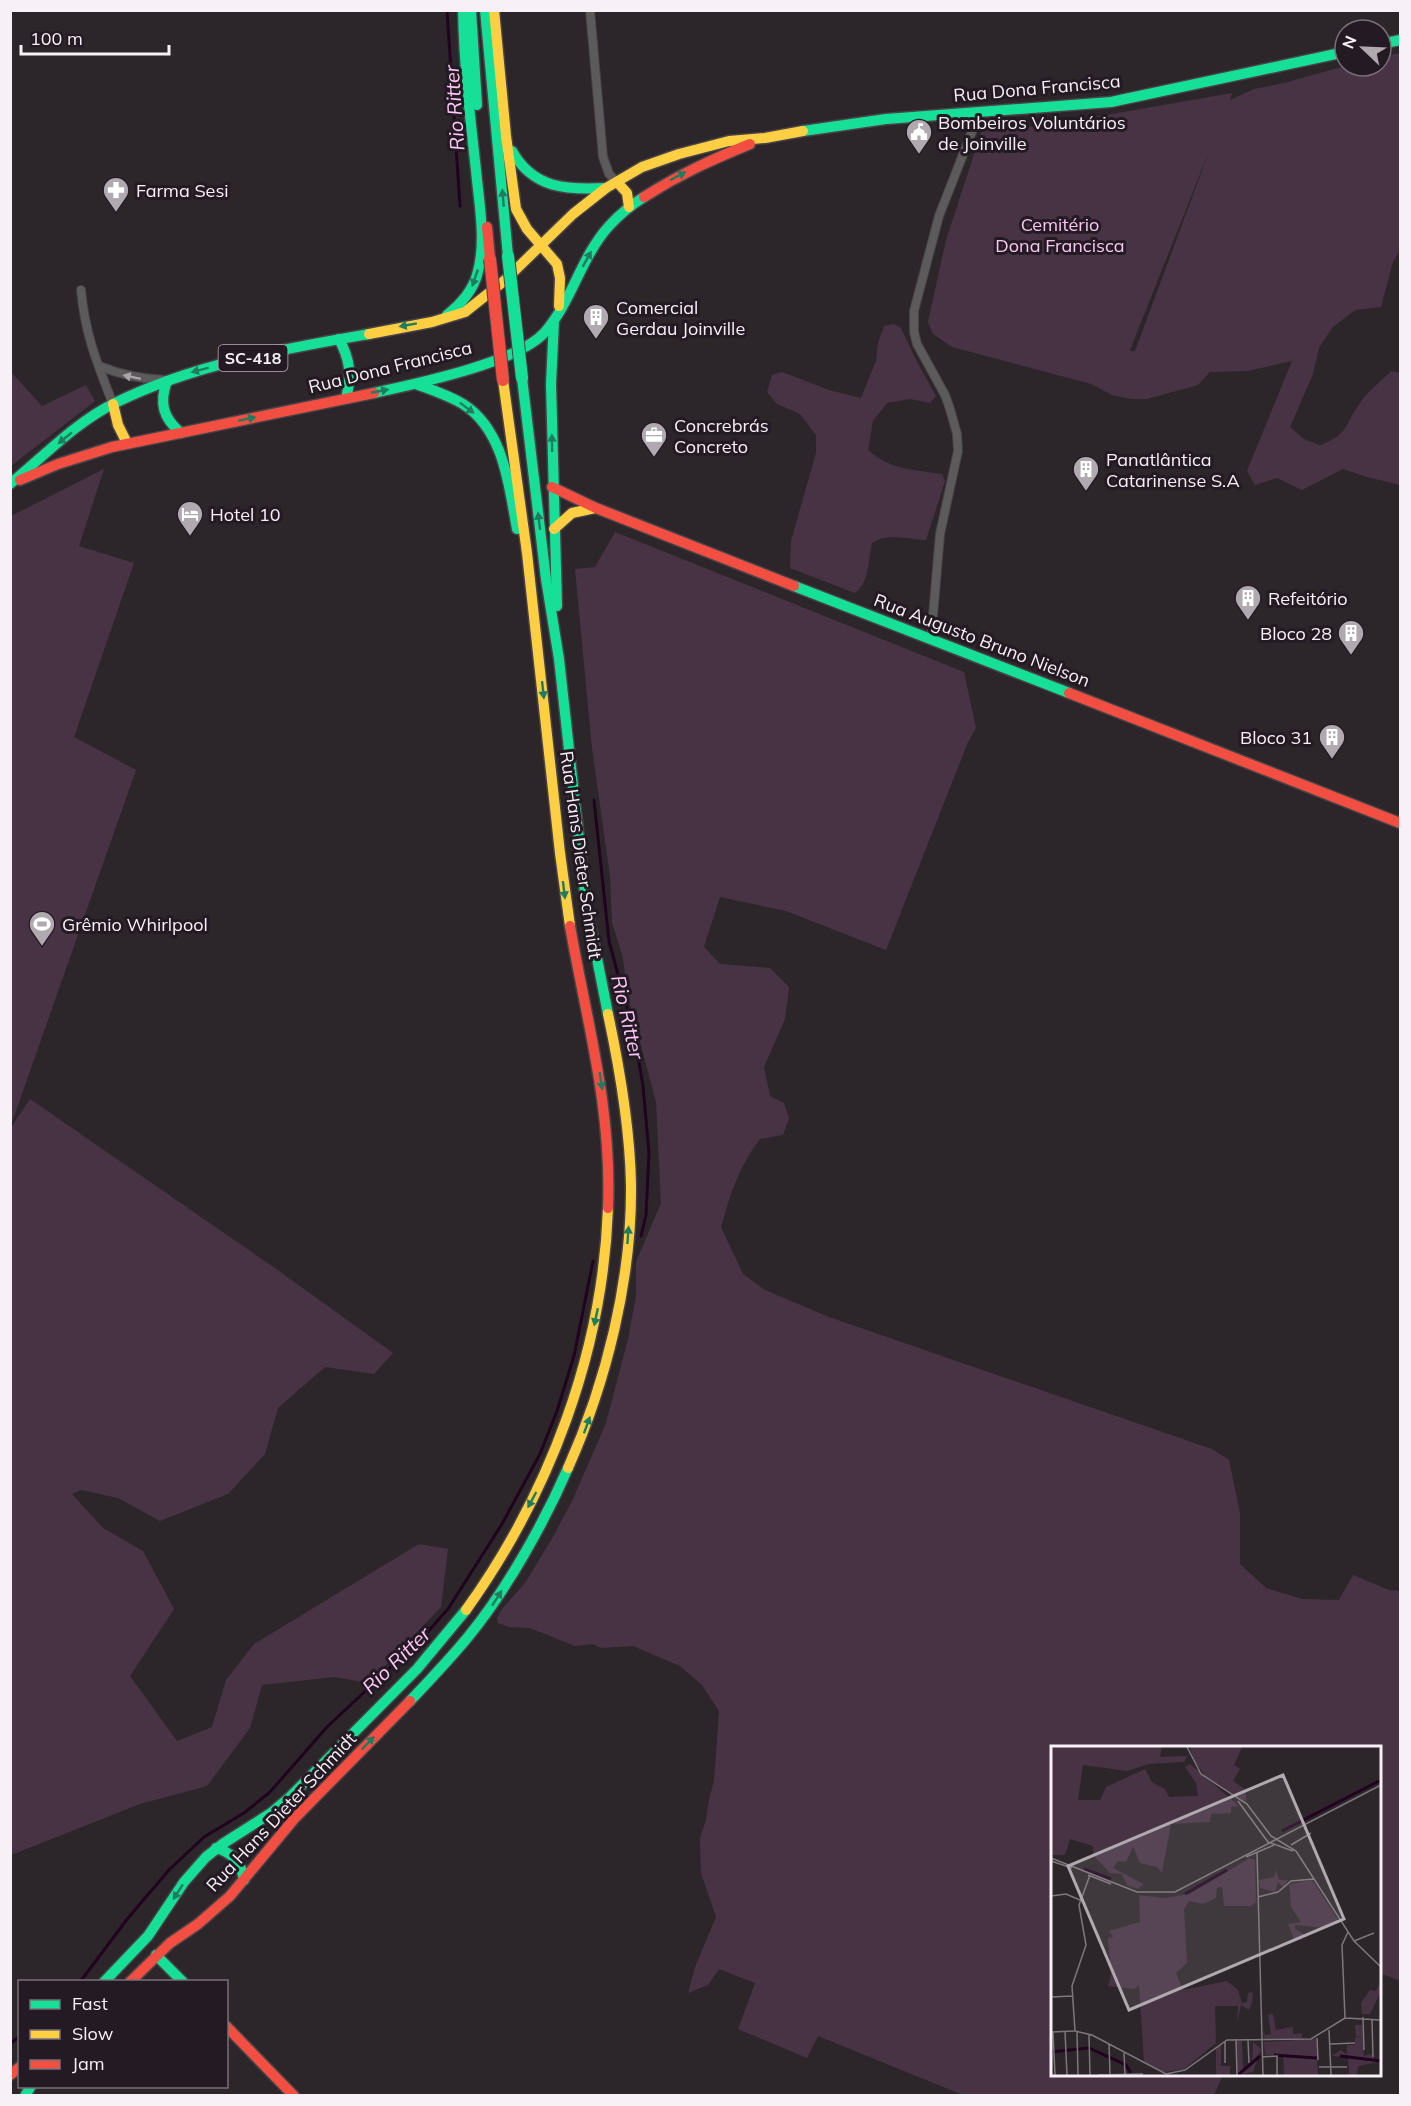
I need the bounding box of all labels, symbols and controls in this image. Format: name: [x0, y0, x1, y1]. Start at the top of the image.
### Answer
scale bar: [21, 18, 170, 56]
north arrow: [1333, 18, 1393, 78]
text: 100 m: [30, 27, 83, 50]
text: N: [1338, 33, 1361, 52]
water label: Rio Ritter: [438, 64, 469, 152]
street label: Rua Dona Francisca: [953, 69, 1121, 107]
place label: Bombeiros Voluntários de Joinville: [938, 111, 1126, 155]
public building icon: Bombeiros Voluntários de Joinville: [904, 117, 934, 155]
one-way arrow: [670, 171, 687, 180]
pharmacy icon: Farma Sesi: [101, 175, 131, 213]
place label: Farma Sesi: [136, 179, 229, 202]
one-way arrow: [498, 188, 508, 207]
park label: Cemitério Dona Francisca: [995, 213, 1125, 257]
one-way arrow: [582, 250, 592, 267]
one-way arrow: [470, 269, 479, 287]
place label: Comercial Gerdau Joinville: [616, 296, 745, 340]
building icon: Comercial Gerdau Joinville: [581, 302, 611, 340]
one-way arrow: [398, 321, 417, 330]
street label: Rua Dona Francisca: [306, 336, 474, 398]
road number: SC-418: [218, 345, 288, 371]
one-way arrow: [191, 366, 209, 375]
one-way arrow: [123, 372, 142, 381]
one-way arrow: [371, 386, 390, 395]
one-way arrow: [460, 401, 475, 413]
one-way arrow: [238, 414, 257, 423]
place label: Concrebrás Concreto: [674, 414, 769, 458]
office icon: Concrebrás Concreto: [639, 420, 669, 458]
one-way arrow: [57, 431, 73, 444]
one-way arrow: [547, 434, 557, 453]
place label: Panatlântica Catarinense S.A: [1106, 448, 1240, 492]
building icon: Panatlântica Catarinense S.A: [1071, 454, 1101, 492]
hotel icon: Hotel 10: [175, 499, 205, 537]
place label: Hotel 10: [210, 503, 281, 526]
one-way arrow: [534, 512, 544, 531]
building icon: Refeitório: [1233, 583, 1263, 621]
place label: Refeitório: [1268, 587, 1348, 610]
street label: Rua Augusto Bruno Nielson: [871, 588, 1093, 692]
building icon: Bloco 28: [1336, 618, 1366, 656]
place label: Bloco 28: [1260, 622, 1332, 645]
one-way arrow: [538, 680, 548, 699]
building icon: Bloco 31: [1317, 722, 1347, 760]
place label: Bloco 31: [1240, 726, 1312, 749]
street label: Rua Hans Dieter Schmidt: [555, 750, 607, 960]
one-way arrow: [559, 880, 569, 899]
sports icon: Grêmio Whirlpool: [27, 909, 57, 947]
place label: Grêmio Whirlpool: [62, 913, 208, 936]
water label: Rio Ritter: [606, 972, 650, 1062]
one-way arrow: [596, 1072, 605, 1091]
one-way arrow: [624, 1226, 633, 1245]
one-way arrow: [591, 1307, 600, 1326]
one-way arrow: [582, 1416, 592, 1434]
one-way arrow: [527, 1492, 537, 1509]
one-way arrow: [491, 1590, 503, 1606]
water label: Rio Ritter: [357, 1621, 436, 1699]
street label: Rua Hans Dieter Schmidt: [201, 1727, 361, 1897]
one-way arrow: [361, 1736, 375, 1751]
inset map: [1051, 1746, 1381, 2076]
one-way arrow: [173, 1884, 184, 1900]
legend: [18, 1980, 228, 2088]
text: Fast: [72, 1992, 108, 2015]
text: Slow: [72, 2022, 114, 2045]
text: Jam: [72, 2052, 105, 2075]

